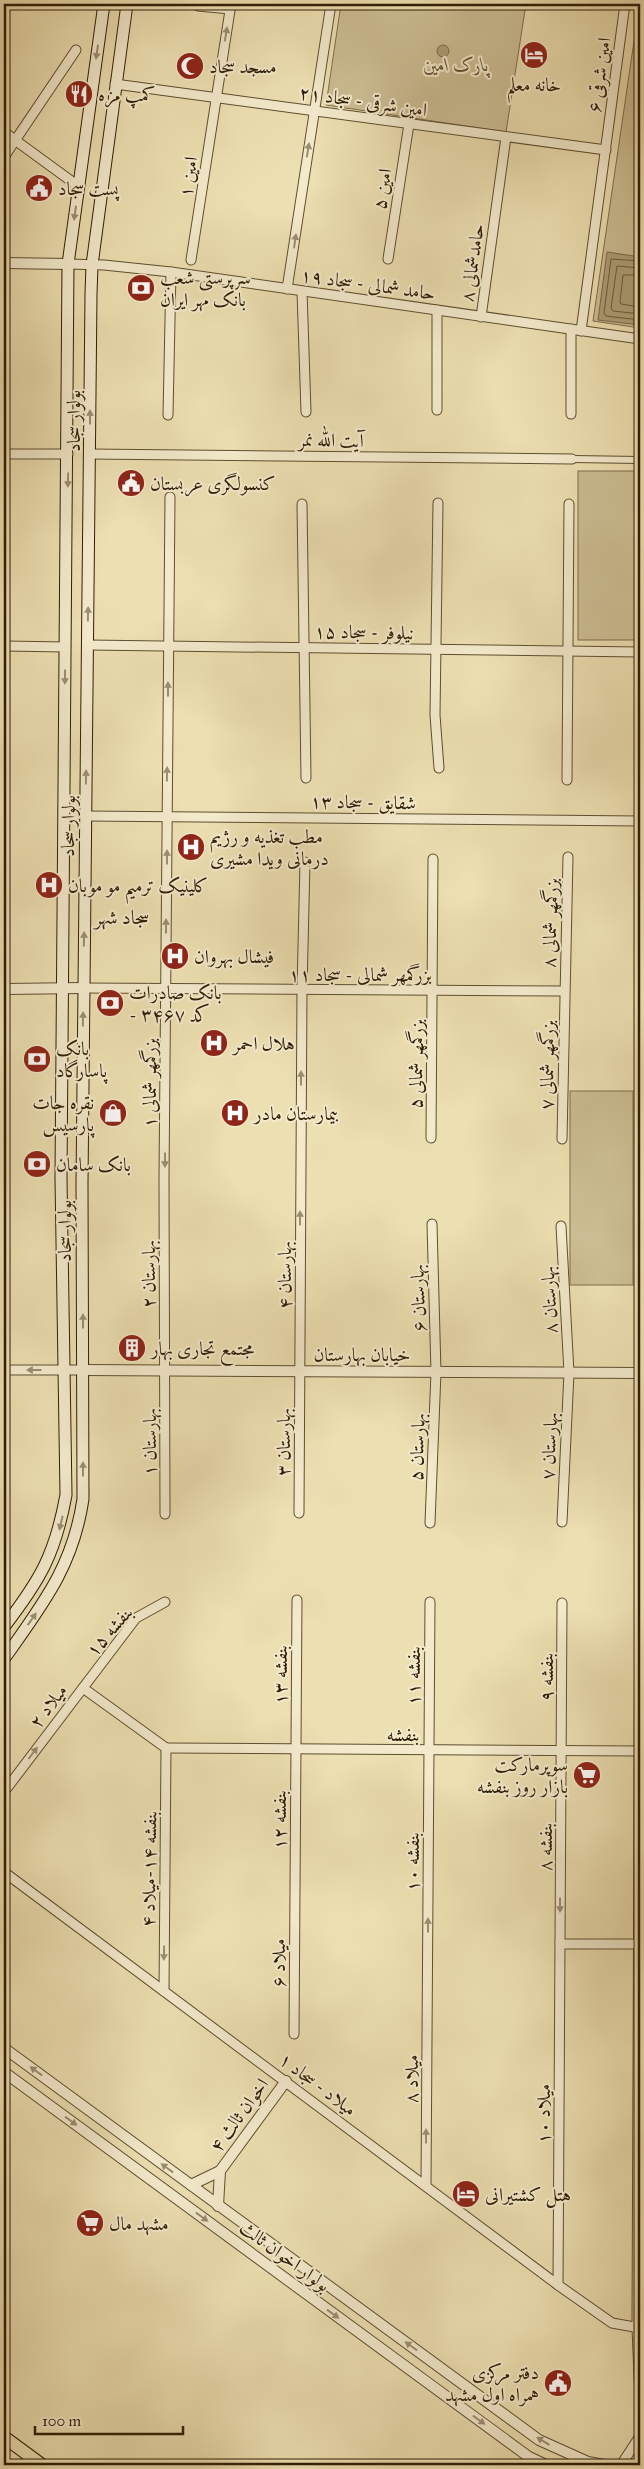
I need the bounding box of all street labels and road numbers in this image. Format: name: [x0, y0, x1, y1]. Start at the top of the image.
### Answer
street label: امین شرقی ۶: [582, 36, 617, 114]
street label: امین شرقی - سجاد ۲۱: [297, 81, 429, 122]
street label: امین ۱: [173, 155, 203, 199]
street label: امین ۵: [367, 167, 397, 211]
street label: حامدشمالی ۸: [455, 222, 489, 304]
street label: حامد شمالی - سجاد ۱۹: [299, 263, 437, 305]
street label: بولوار سجاد: [62, 390, 86, 452]
street label: آیت الله نمر: [296, 425, 366, 453]
street label: نیلوفر - سجاد ۱۵: [314, 620, 414, 645]
street label: شقایق - سجاد ۱۳: [310, 790, 416, 815]
street label: بولوار سجاد: [56, 795, 81, 857]
street label: بزرگمهر شمالی ۸: [537, 877, 564, 968]
street label: بزرگمهر شمالی - سجاد ۱۱: [288, 963, 432, 987]
street label: بزرگمهر شمالی ۵: [404, 1018, 429, 1109]
street label: بزرگمهر شمالی ۷: [535, 1019, 560, 1110]
street label: بزرگمهر شمالی ۱: [138, 1037, 162, 1128]
street label: بولوار سجاد: [53, 1200, 77, 1262]
street label: بهارستان ۲: [137, 1240, 161, 1308]
street label: بهارستان ۴: [273, 1241, 297, 1309]
street label: بهارستان ۶: [405, 1264, 432, 1332]
street label: بهارستان ۸: [536, 1265, 563, 1335]
street label: خیابان بهارستان: [313, 1343, 411, 1367]
street label: بهارستان ۱: [138, 1408, 162, 1476]
street label: بهارستان ۳: [272, 1408, 296, 1476]
street label: بهارستان ۷: [536, 1411, 563, 1481]
street label: بهارستان ۵: [404, 1413, 431, 1481]
street label: بنفشه ۱۵: [81, 1601, 137, 1661]
street label: بنفشه ۱۳: [269, 1645, 292, 1705]
street label: بنفشه ۱۱: [402, 1646, 425, 1706]
street label: بنفشه ۹: [535, 1653, 558, 1701]
street label: میلاد ۲: [24, 1680, 72, 1732]
street label: بنفشه: [386, 1723, 420, 1746]
street label: بنفشه ۱۲: [268, 1790, 291, 1850]
street label: بنفشه ۱۴-میلاد ۴: [136, 1811, 162, 1927]
street label: بنفشه ۸: [534, 1823, 557, 1871]
street label: بنفشه ۱۰: [401, 1832, 424, 1892]
street label: میلاد ۶: [267, 1939, 290, 1987]
street label: میلاد - سجاد ۱: [275, 2047, 361, 2121]
street label: میلاد ۸: [400, 2055, 423, 2103]
street label: اخوان ثالث ۴: [205, 2074, 274, 2157]
street label: میلاد ۱۰: [532, 2084, 555, 2144]
street label: بولوار اخوان ثالث: [235, 2216, 335, 2297]

